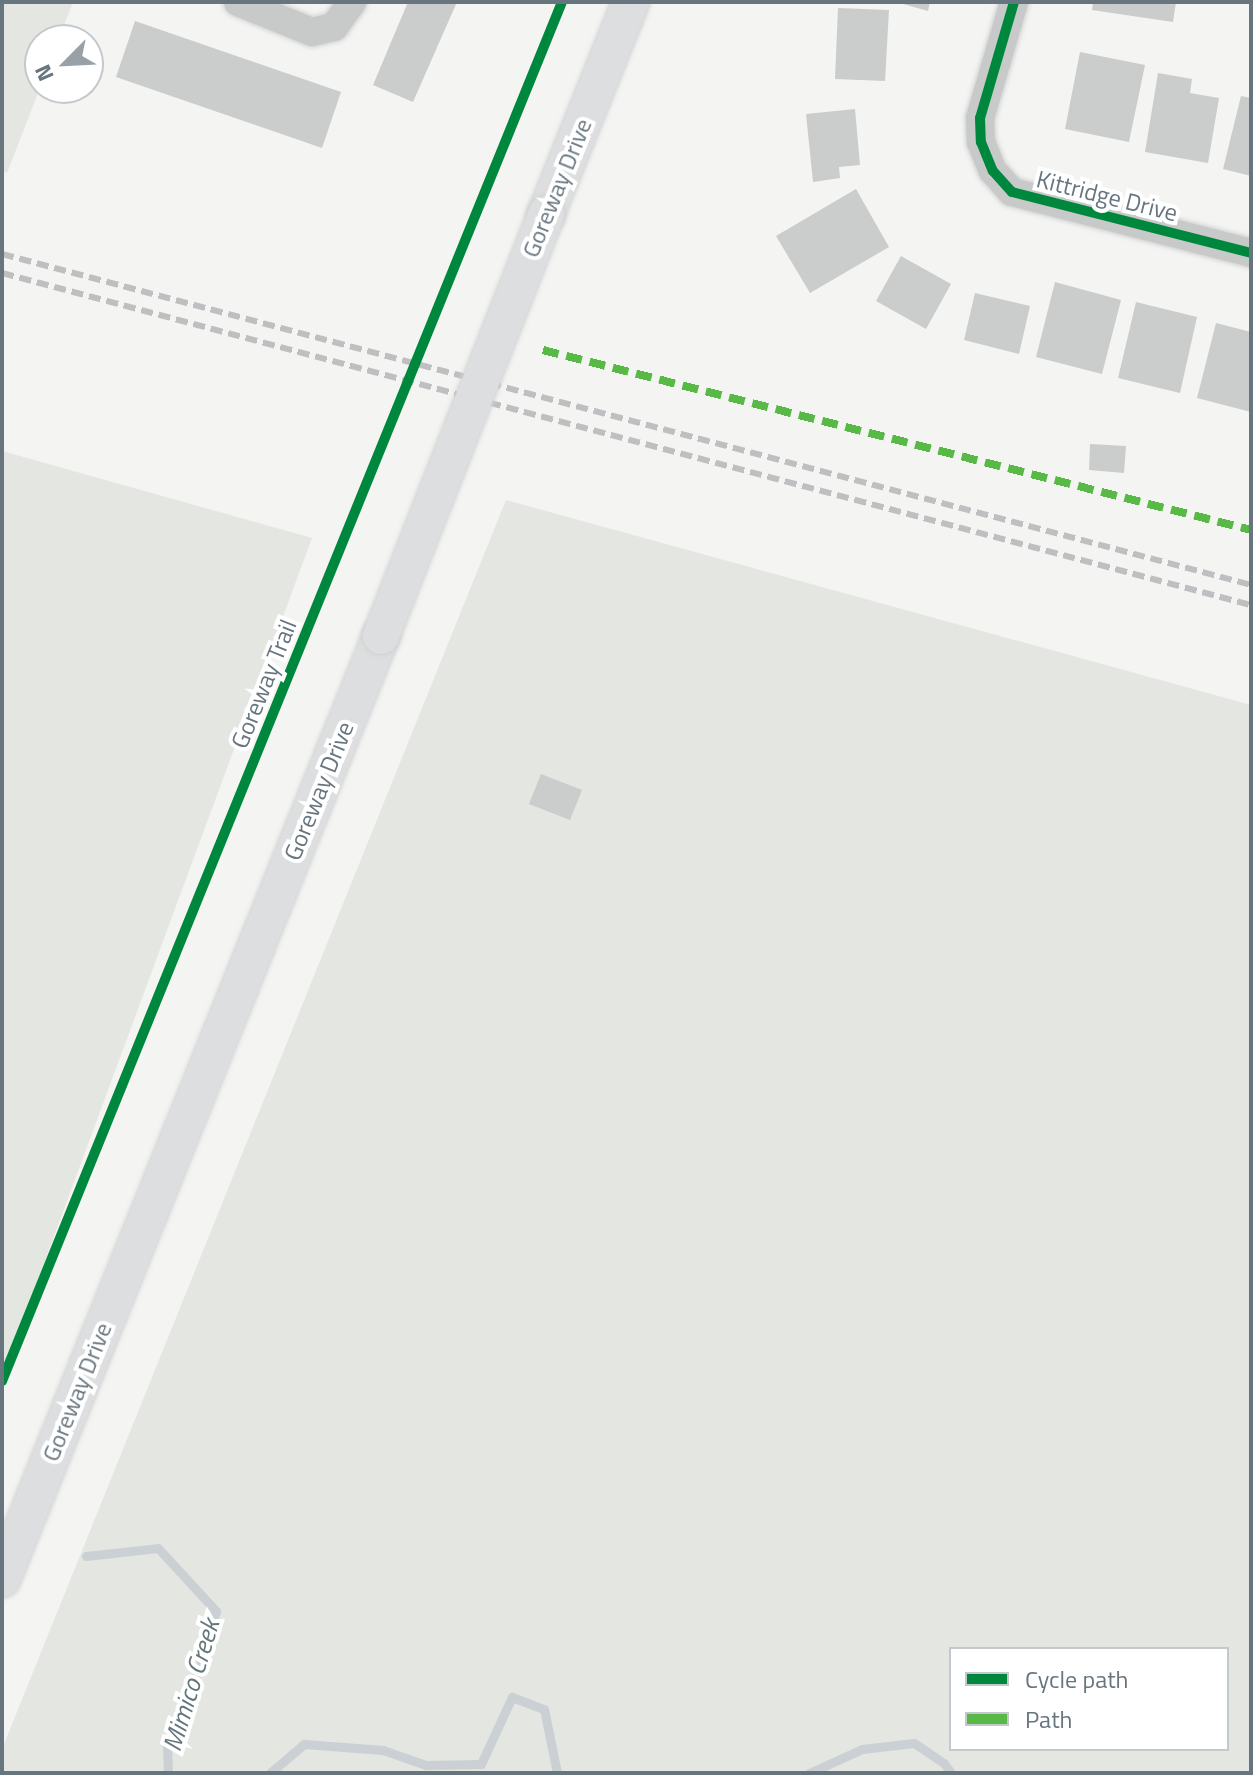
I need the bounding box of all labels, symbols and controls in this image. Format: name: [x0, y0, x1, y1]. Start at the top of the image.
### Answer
north arrow: [24, 24, 104, 104]
text: N: [25, 59, 63, 87]
street label: Goreway Drive: [516, 114, 598, 262]
street label: Kittridge Drive: [1034, 165, 1180, 227]
street label: Goreway Trail: [225, 615, 303, 753]
street label: Goreway Drive: [278, 717, 360, 865]
street label: Goreway Drive: [36, 1318, 118, 1466]
water label: Mimico Creek: [156, 1615, 226, 1755]
legend: [949, 1647, 1229, 1751]
text: Cycle path: [1025, 1661, 1128, 1697]
text: Path: [1025, 1701, 1072, 1737]

